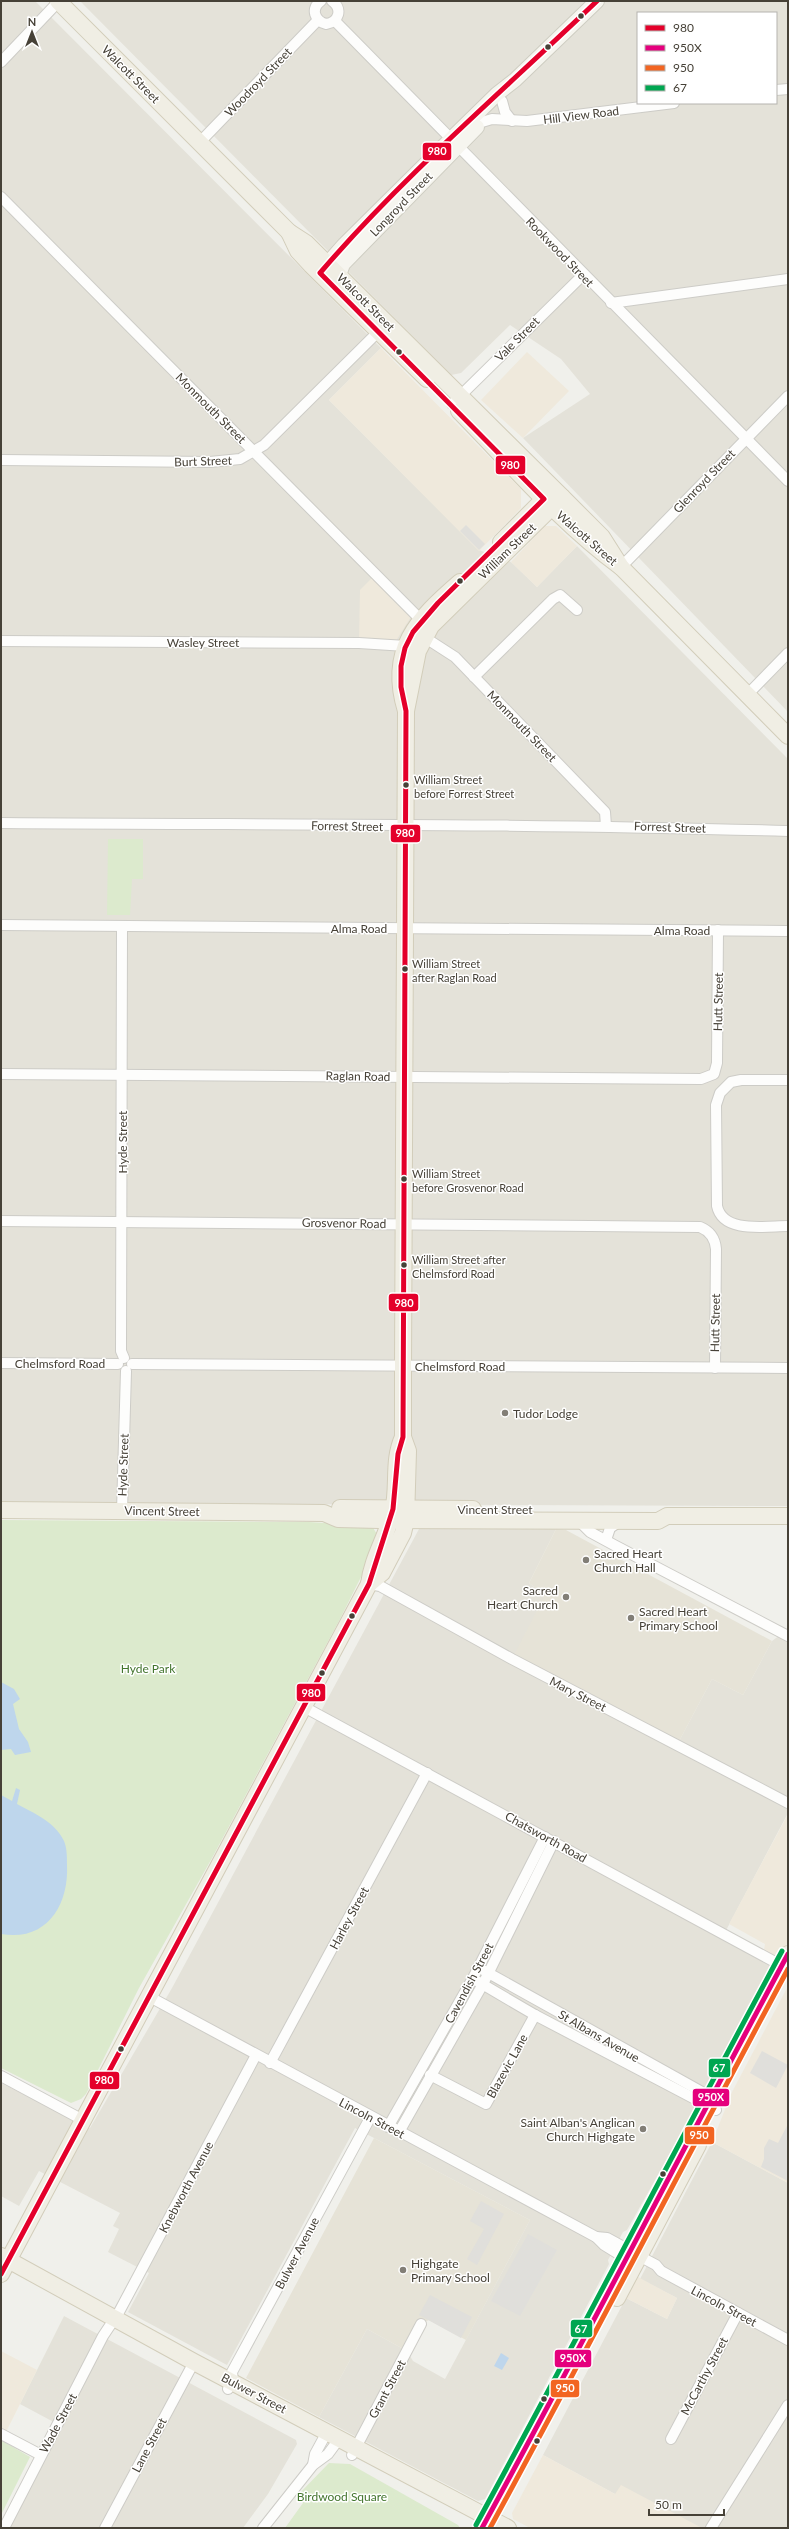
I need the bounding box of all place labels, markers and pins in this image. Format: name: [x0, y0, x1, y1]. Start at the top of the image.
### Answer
unlabelled marker: [576, 11, 586, 21]
unlabelled marker: [543, 42, 553, 52]
unlabelled marker: [394, 347, 404, 357]
unlabelled marker: [455, 576, 465, 586]
place label: William Street before Forrest Street: [414, 773, 514, 800]
marker: William Street before Forrest Street: [401, 780, 411, 790]
place label: William Street after Raglan Road: [412, 957, 497, 984]
marker: William Street after Raglan Road: [400, 964, 410, 974]
place label: William Street before Grosvenor Road: [412, 1167, 524, 1194]
marker: William Street before Grosvenor Road: [399, 1174, 409, 1184]
place label: William Street after Chelmsford Road: [412, 1253, 506, 1280]
marker: William Street after Chelmsford Road: [399, 1260, 409, 1270]
place label: Tudor Lodge: [513, 1406, 578, 1421]
marker: Tudor Lodge: [500, 1408, 510, 1418]
place label: Sacred Heart Church Hall: [594, 1546, 663, 1575]
marker: Sacred Heart Church Hall: [581, 1555, 591, 1565]
place label: Sacred Heart Church: [487, 1583, 558, 1612]
marker: Sacred Heart Church: [561, 1592, 571, 1602]
place label: Sacred Heart Primary School: [639, 1604, 718, 1633]
unlabelled marker: [347, 1611, 357, 1621]
marker: Sacred Heart Primary School: [626, 1613, 636, 1623]
unlabelled marker: [317, 1668, 327, 1678]
unlabelled marker: [116, 2044, 126, 2054]
place label: Saint Alban's Anglican Church Highgate: [521, 2115, 635, 2144]
marker: Saint Alban's Anglican Church Highgate: [638, 2124, 648, 2134]
unlabelled marker: [658, 2169, 668, 2179]
place label: Highgate Primary School: [411, 2256, 490, 2285]
marker: Highgate Primary School: [398, 2265, 408, 2275]
unlabelled marker: [539, 2394, 549, 2404]
unlabelled marker: [532, 2436, 542, 2446]

